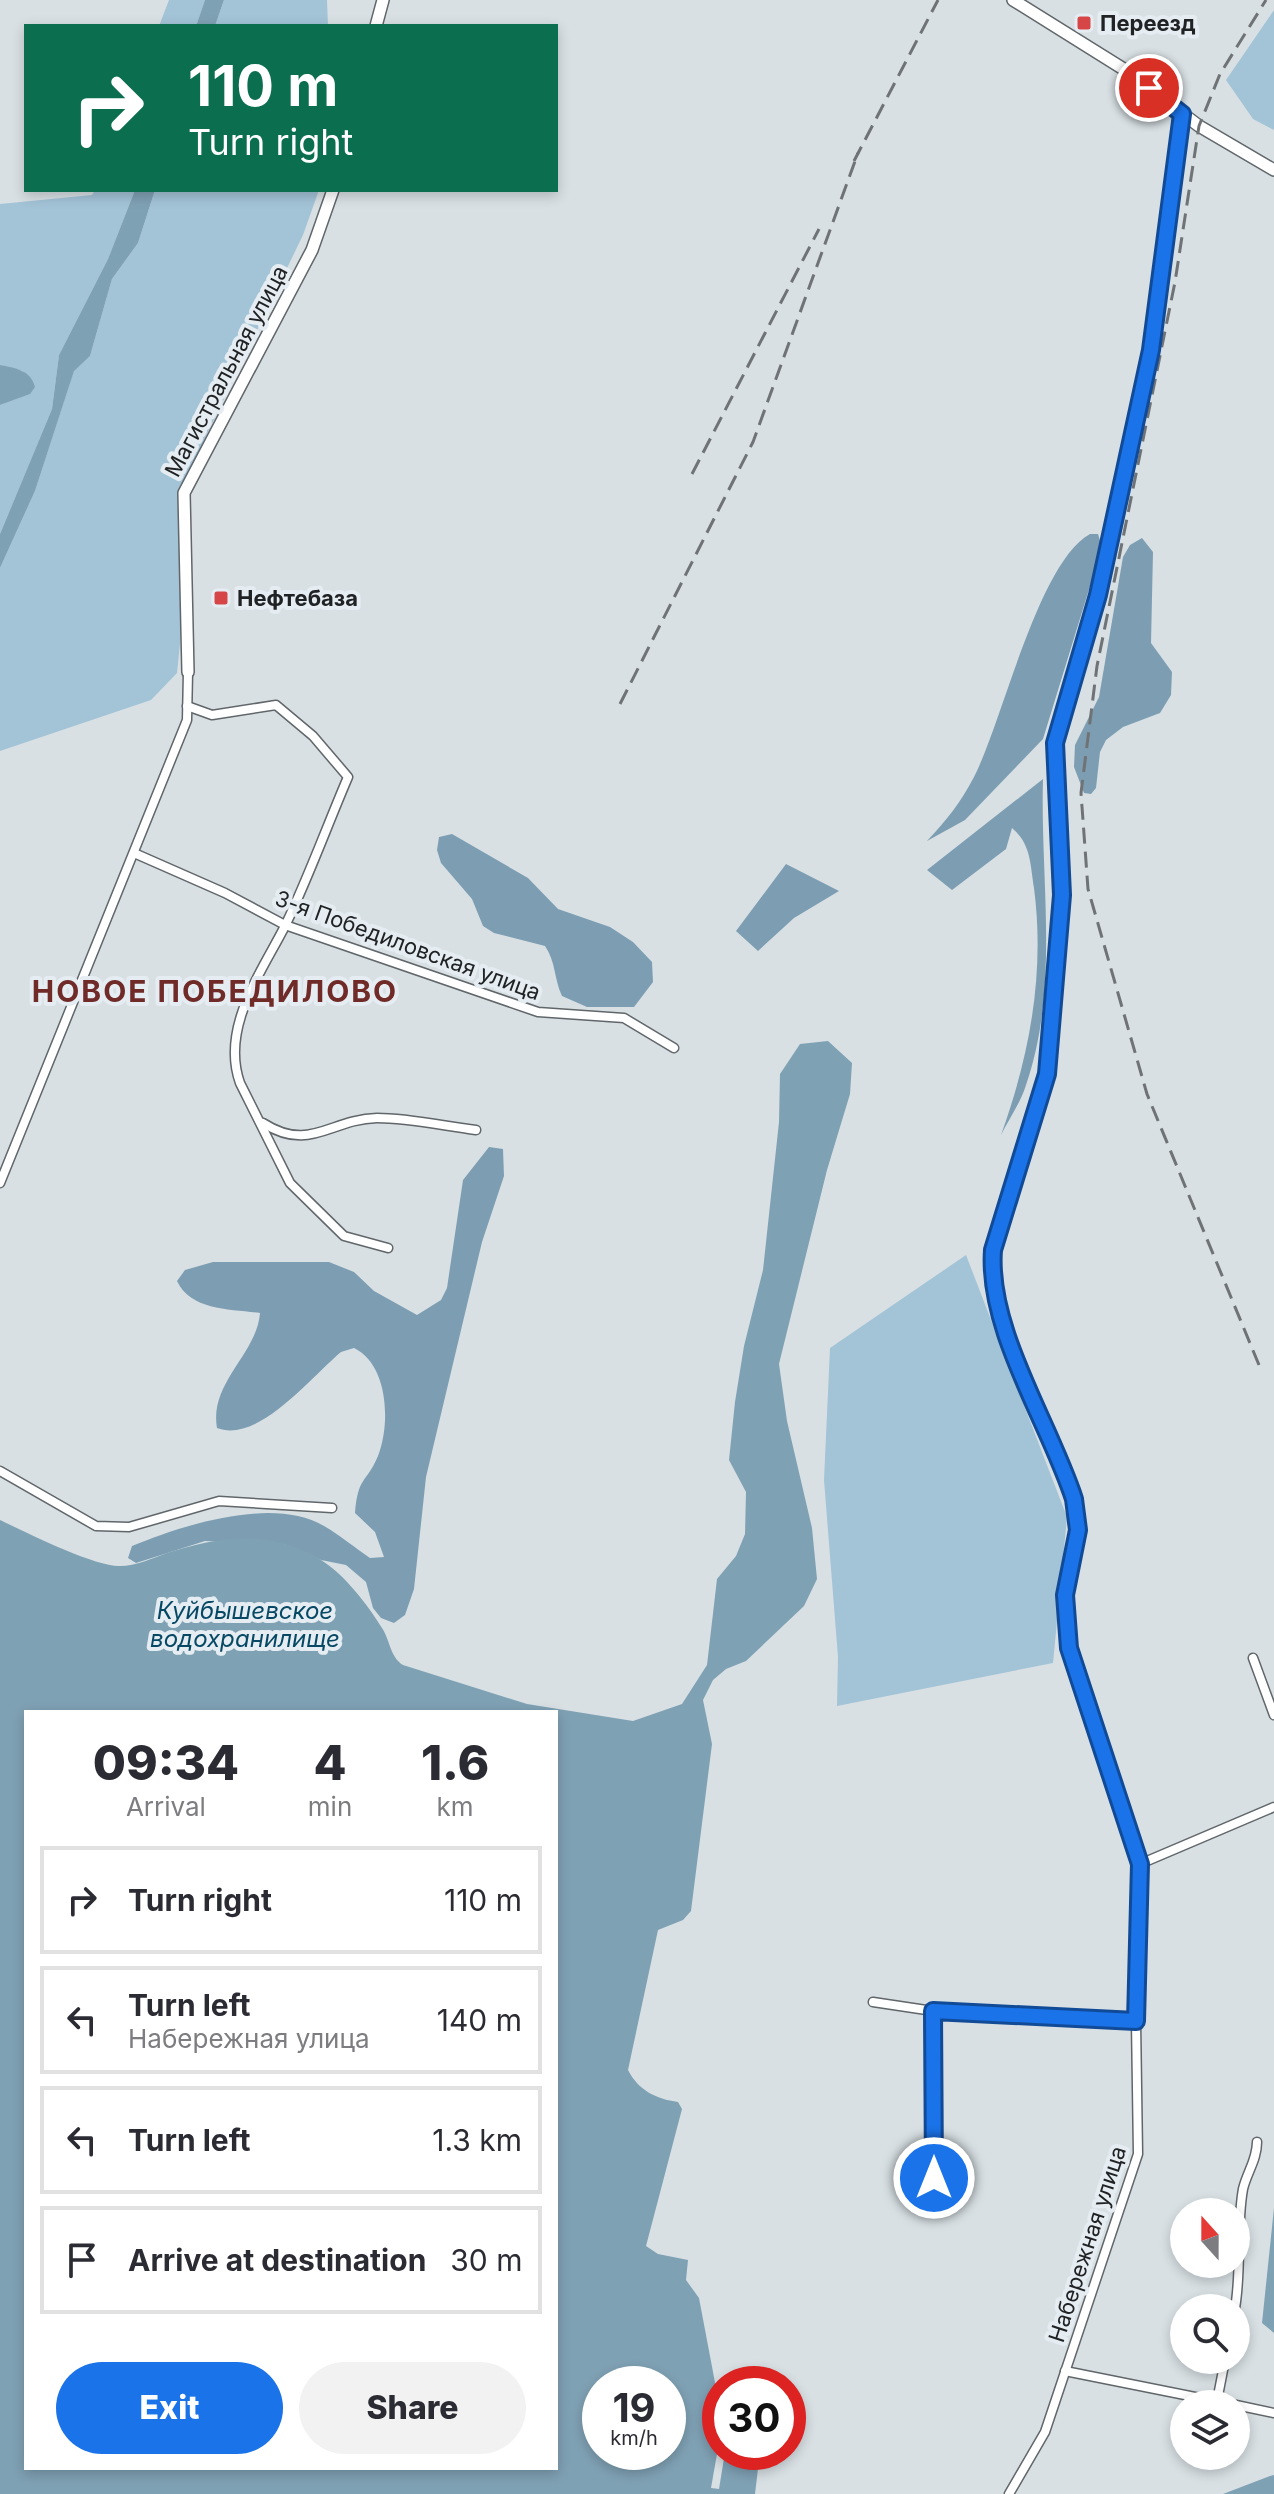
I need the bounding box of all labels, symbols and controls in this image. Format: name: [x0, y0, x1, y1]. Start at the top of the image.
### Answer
place label: Переезд: [1100, 10, 1196, 36]
marker: Переезд: [1075, 14, 1093, 32]
text: 110 m: [188, 52, 338, 120]
pin: [1115, 54, 1183, 122]
icon: right: [56, 56, 160, 160]
icon: arrive: [1127, 66, 1171, 110]
text: Turn right: [188, 120, 353, 164]
street label: Магистральная улица: [159, 261, 293, 481]
place label: Нефтебаза: [237, 585, 358, 611]
marker: Нефтебаза: [212, 589, 230, 607]
street label: 3-я Победиловская улица: [272, 885, 544, 1005]
district label: НОВОЕ ПОБЕДИЛОВО: [32, 973, 398, 1009]
water label: Куйбышевское водохранилище: [150, 1596, 340, 1653]
text: 09:34: [93, 1733, 239, 1792]
text: 4: [314, 1733, 347, 1792]
text: 1.6: [421, 1733, 489, 1792]
text: Arrival: [126, 1791, 206, 1822]
text: min: [308, 1791, 352, 1822]
text: km: [437, 1791, 474, 1822]
icon: right: [60, 1878, 104, 1922]
text: Turn right: [128, 1882, 272, 1918]
text: 110 m: [444, 1882, 522, 1918]
text: Turn left: [128, 1987, 250, 2023]
icon: left: [60, 1998, 104, 2042]
text: 140 m: [437, 2002, 522, 2038]
text: Набережная улица: [128, 2023, 370, 2054]
icon: left: [60, 2118, 104, 2162]
text: Turn left: [128, 2122, 250, 2158]
text: 1.3 km: [432, 2122, 522, 2158]
position arrow: [892, 2136, 976, 2220]
street label: Набережная улица: [1043, 2143, 1131, 2345]
north arrow: [1170, 2198, 1250, 2278]
map controls: [1170, 2198, 1250, 2470]
icon: arrive: [60, 2238, 104, 2282]
text: Arrive at destination: [128, 2242, 426, 2278]
text: 30 m: [450, 2242, 523, 2278]
button: search: [1170, 2294, 1250, 2374]
button: Exit: [56, 2362, 283, 2454]
button: Share: [299, 2362, 526, 2454]
speed limit sign: 30: [702, 2366, 806, 2470]
text: 19: [612, 2383, 656, 2432]
button: layers: [1170, 2390, 1250, 2470]
text: km/h: [610, 2426, 658, 2450]

